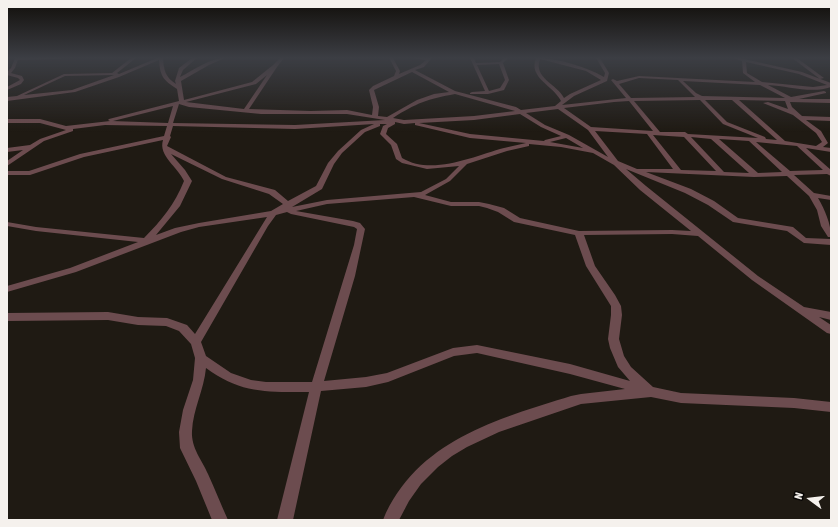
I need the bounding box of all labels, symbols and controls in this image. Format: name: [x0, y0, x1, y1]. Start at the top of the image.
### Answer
north arrow: [790, 479, 830, 519]
text: N: [792, 491, 805, 501]

